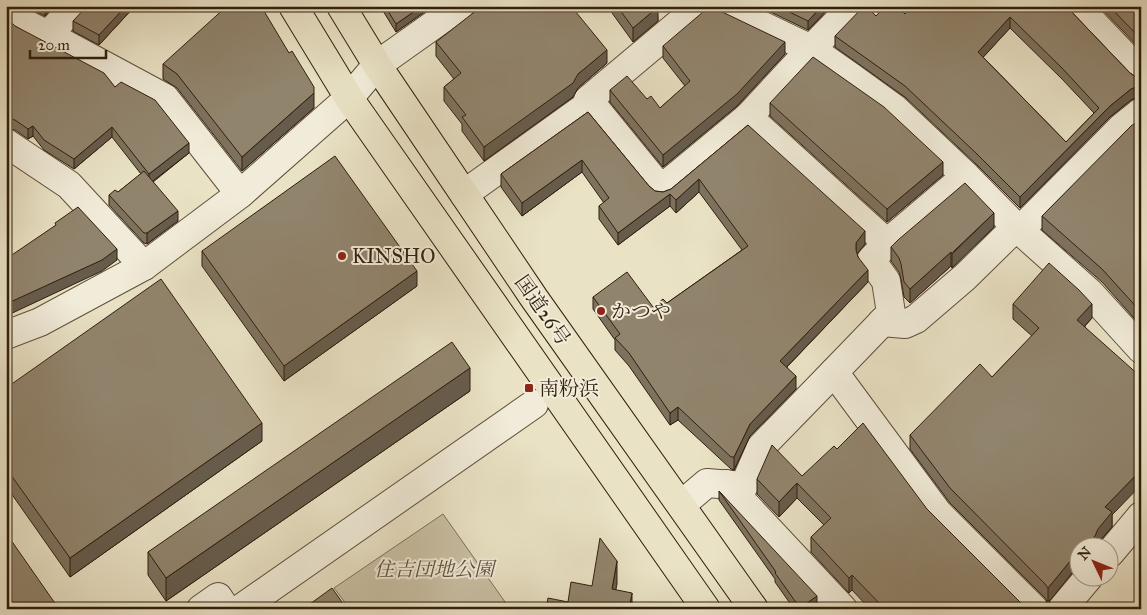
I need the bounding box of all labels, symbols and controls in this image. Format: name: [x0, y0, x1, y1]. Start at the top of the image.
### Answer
scale bar: [30, 28, 106, 60]
text: 20 m: [38, 36, 70, 54]
place label: KINSHO: [352, 244, 435, 268]
marker: KINSHO: [336, 250, 348, 262]
street label: 国道26号: [510, 270, 576, 350]
place label: かつや: [611, 299, 671, 323]
marker: かつや: [595, 305, 607, 317]
place label: 南粉浜: [539, 376, 599, 400]
marker: 南粉浜: [523, 382, 535, 394]
north arrow: [1070, 538, 1120, 588]
text: N: [1075, 543, 1095, 564]
park label: 住吉団地公園: [374, 557, 497, 581]

